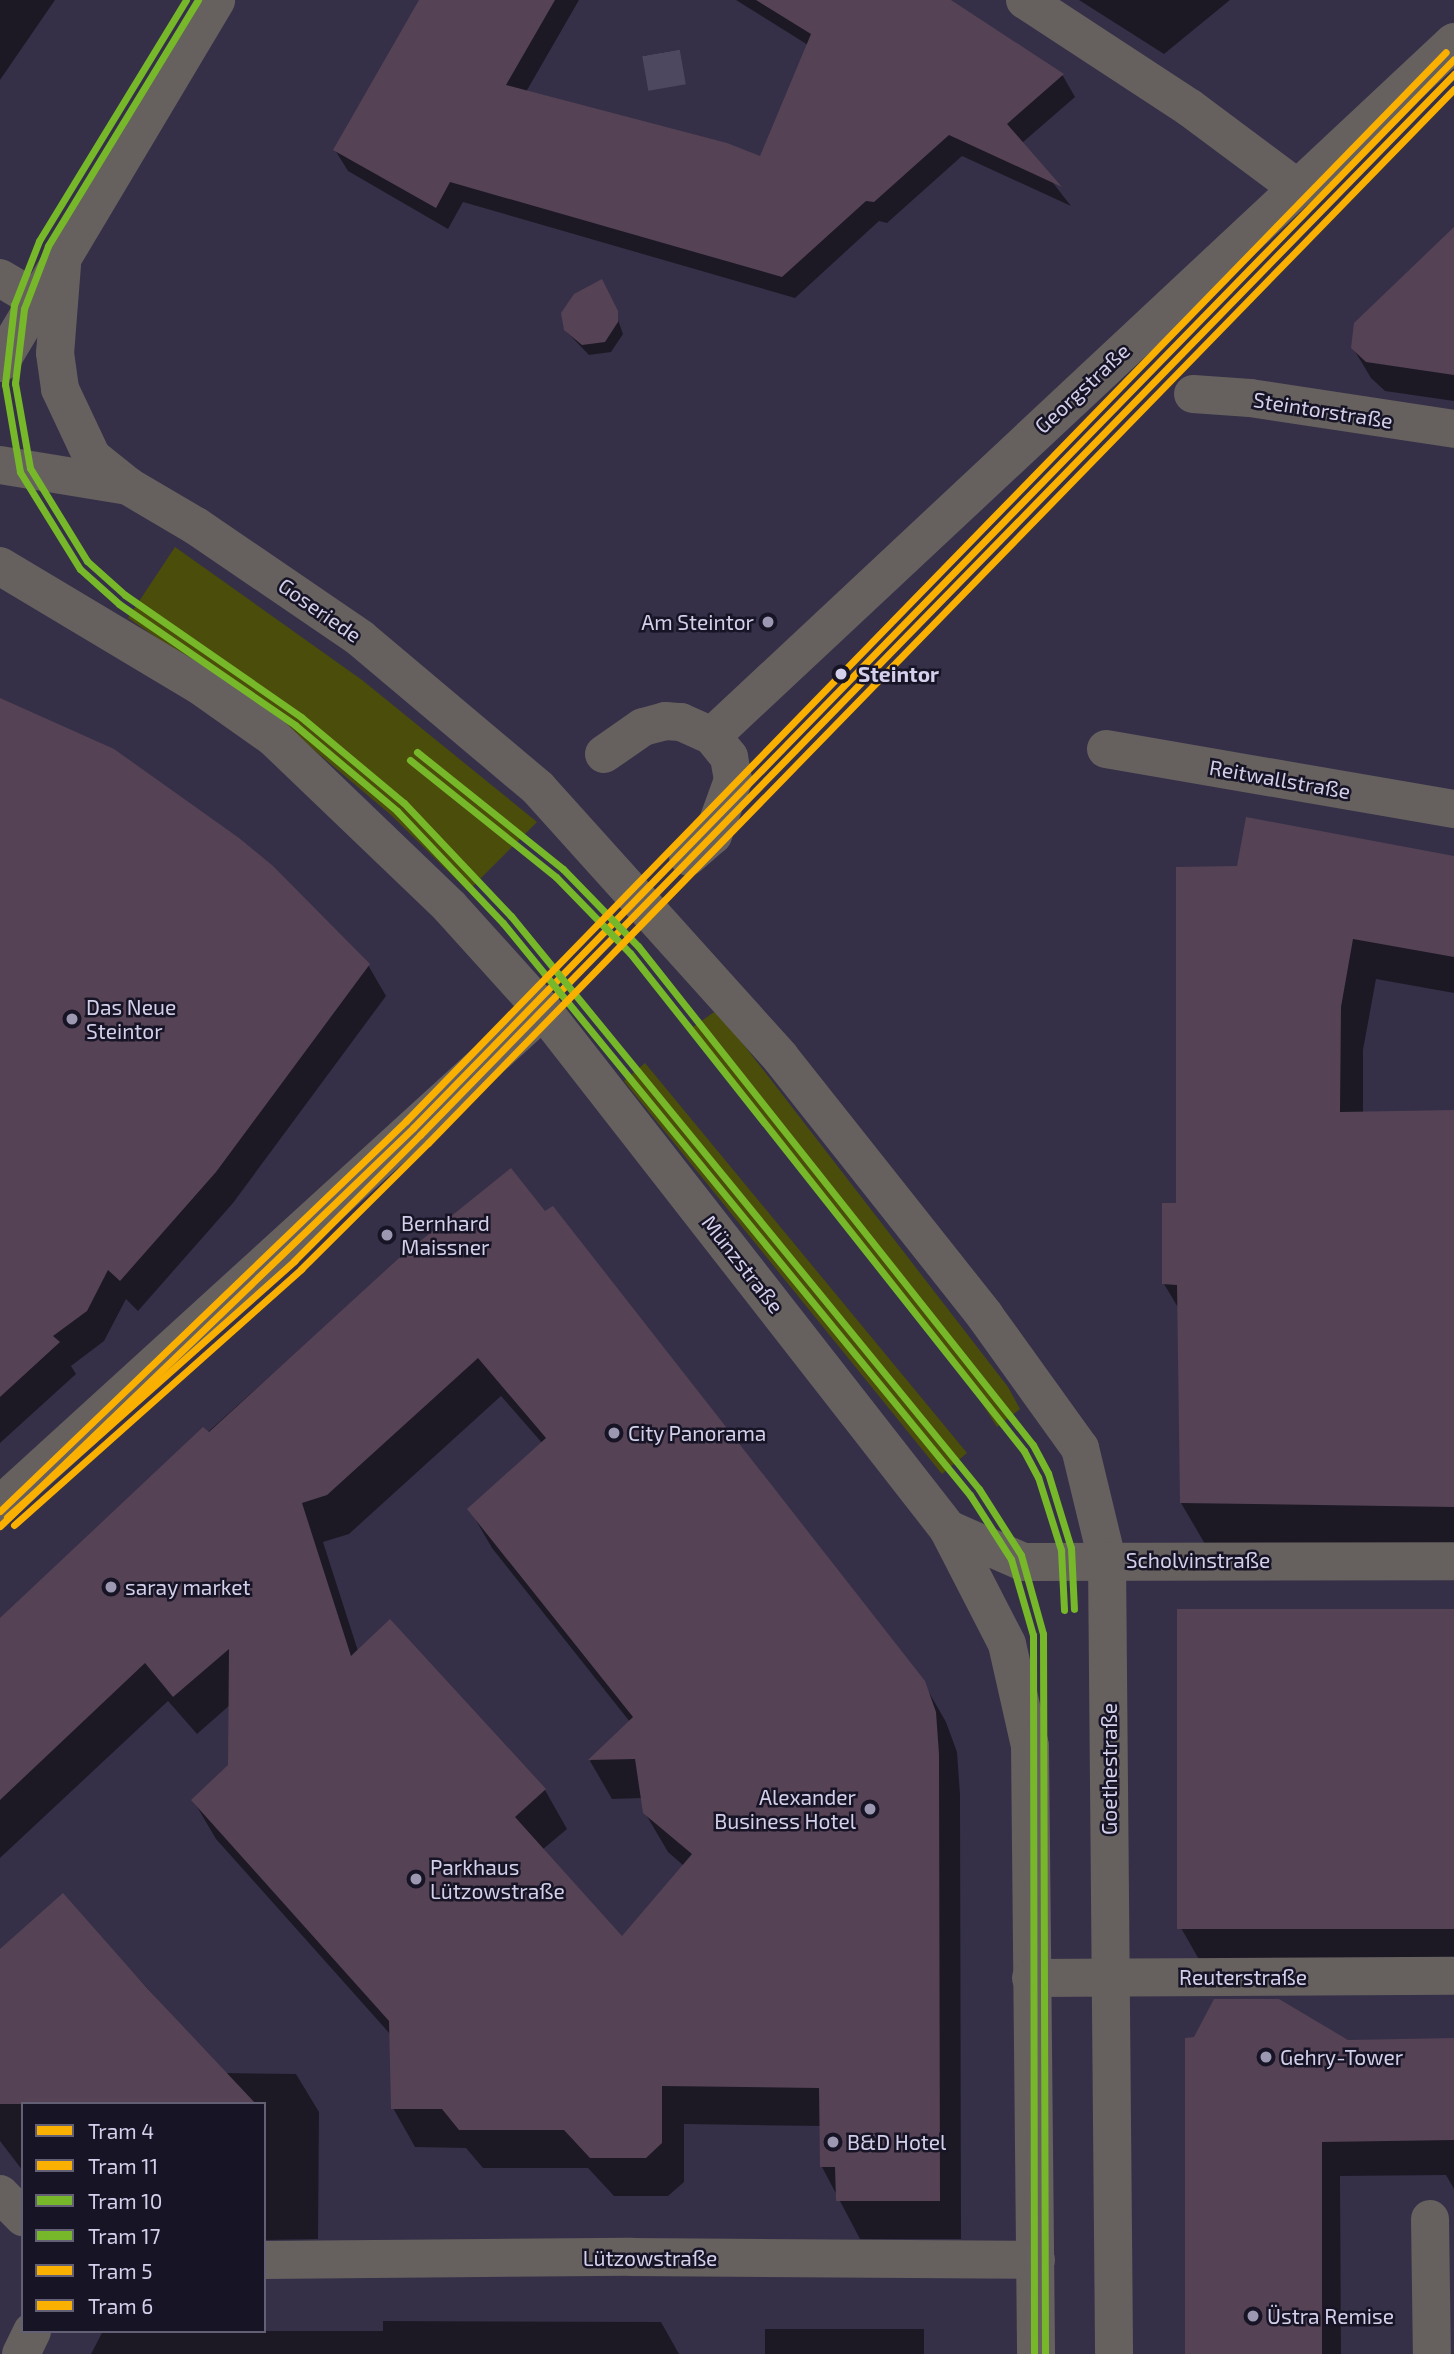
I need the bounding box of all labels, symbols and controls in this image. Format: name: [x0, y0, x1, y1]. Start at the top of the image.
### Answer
street label: Georgstraße: [1029, 338, 1135, 438]
street label: Steintorstraße: [1252, 387, 1394, 433]
street label: Goseriede: [274, 572, 366, 648]
place label: Am Steintor: [641, 609, 754, 635]
marker: Am Steintor: [760, 614, 776, 630]
place label: Steintor: [858, 661, 939, 687]
marker: Steintor: [830, 663, 852, 685]
street label: Reitwallstraße: [1208, 754, 1352, 804]
place label: Das Neue Steintor: [86, 994, 176, 1044]
marker: Das Neue Steintor: [64, 1011, 80, 1027]
place label: Bernhard Maissner: [401, 1210, 490, 1260]
street label: Münzstraße: [697, 1210, 789, 1318]
marker: Bernhard Maissner: [379, 1227, 395, 1243]
place label: City Panorama: [628, 1420, 767, 1446]
marker: City Panorama: [606, 1425, 622, 1441]
street label: Scholvinstraße: [1126, 1547, 1270, 1573]
place label: saray market: [125, 1574, 251, 1600]
marker: saray market: [103, 1579, 119, 1595]
street label: Goethestraße: [1096, 1703, 1122, 1835]
place label: Alexander Business Hotel: [714, 1784, 856, 1834]
marker: Alexander Business Hotel: [862, 1801, 878, 1817]
place label: Parkhaus Lützowstraße: [430, 1854, 565, 1904]
marker: Parkhaus Lützowstraße: [408, 1871, 424, 1887]
street label: Reuterstraße: [1179, 1964, 1307, 1990]
place label: Gehry-Tower: [1280, 2044, 1403, 2070]
marker: Gehry-Tower: [1258, 2049, 1274, 2065]
legend: [21, 2102, 266, 2333]
text: Tram 4: [88, 2118, 154, 2143]
place label: B&D Hotel: [847, 2129, 946, 2155]
marker: B&D Hotel: [825, 2134, 841, 2150]
text: Tram 11: [88, 2153, 158, 2178]
text: Tram 10: [88, 2188, 162, 2213]
text: Tram 17: [88, 2223, 160, 2248]
street label: Lützowstraße: [583, 2245, 717, 2271]
text: Tram 5: [88, 2258, 153, 2283]
text: Tram 6: [88, 2293, 153, 2318]
place label: Üstra Remise: [1267, 2303, 1394, 2329]
marker: Üstra Remise: [1245, 2308, 1261, 2324]

